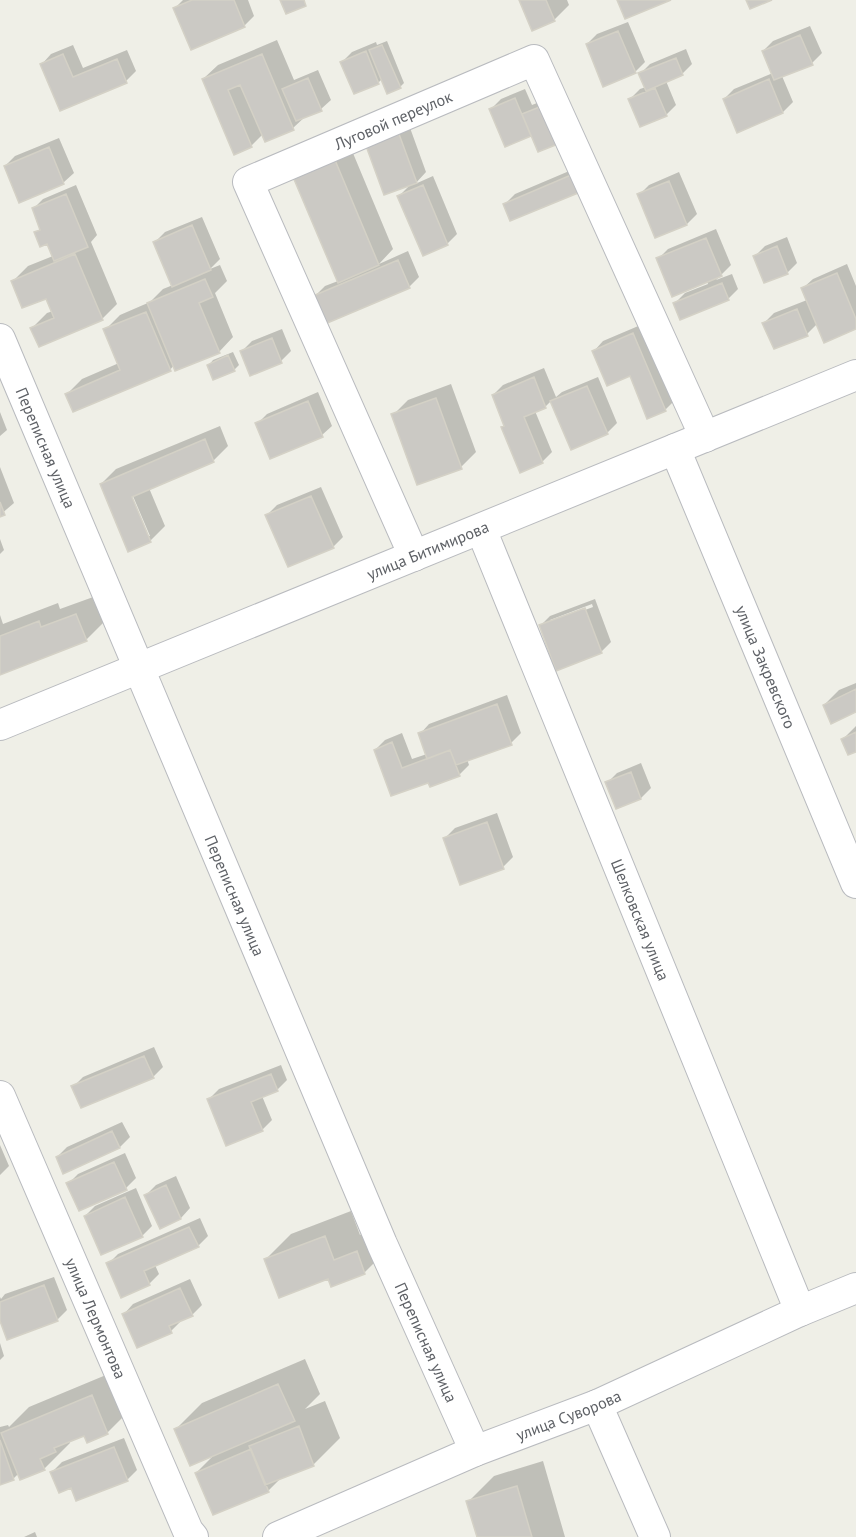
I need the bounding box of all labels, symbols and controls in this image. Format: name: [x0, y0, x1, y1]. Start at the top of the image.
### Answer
street label: Луговой переулок: [330, 86, 455, 154]
street label: Переписная улица: [12, 384, 80, 511]
street label: улица Битимирова: [364, 516, 492, 584]
street label: улица Закревского: [731, 602, 800, 731]
street label: Переписная улица: [201, 832, 269, 959]
street label: Шелковская улица: [607, 856, 674, 983]
street label: улица Лермонтова: [61, 1255, 131, 1382]
street label: Переписная улица: [391, 1279, 462, 1405]
street label: улица Суворова: [513, 1385, 624, 1445]

